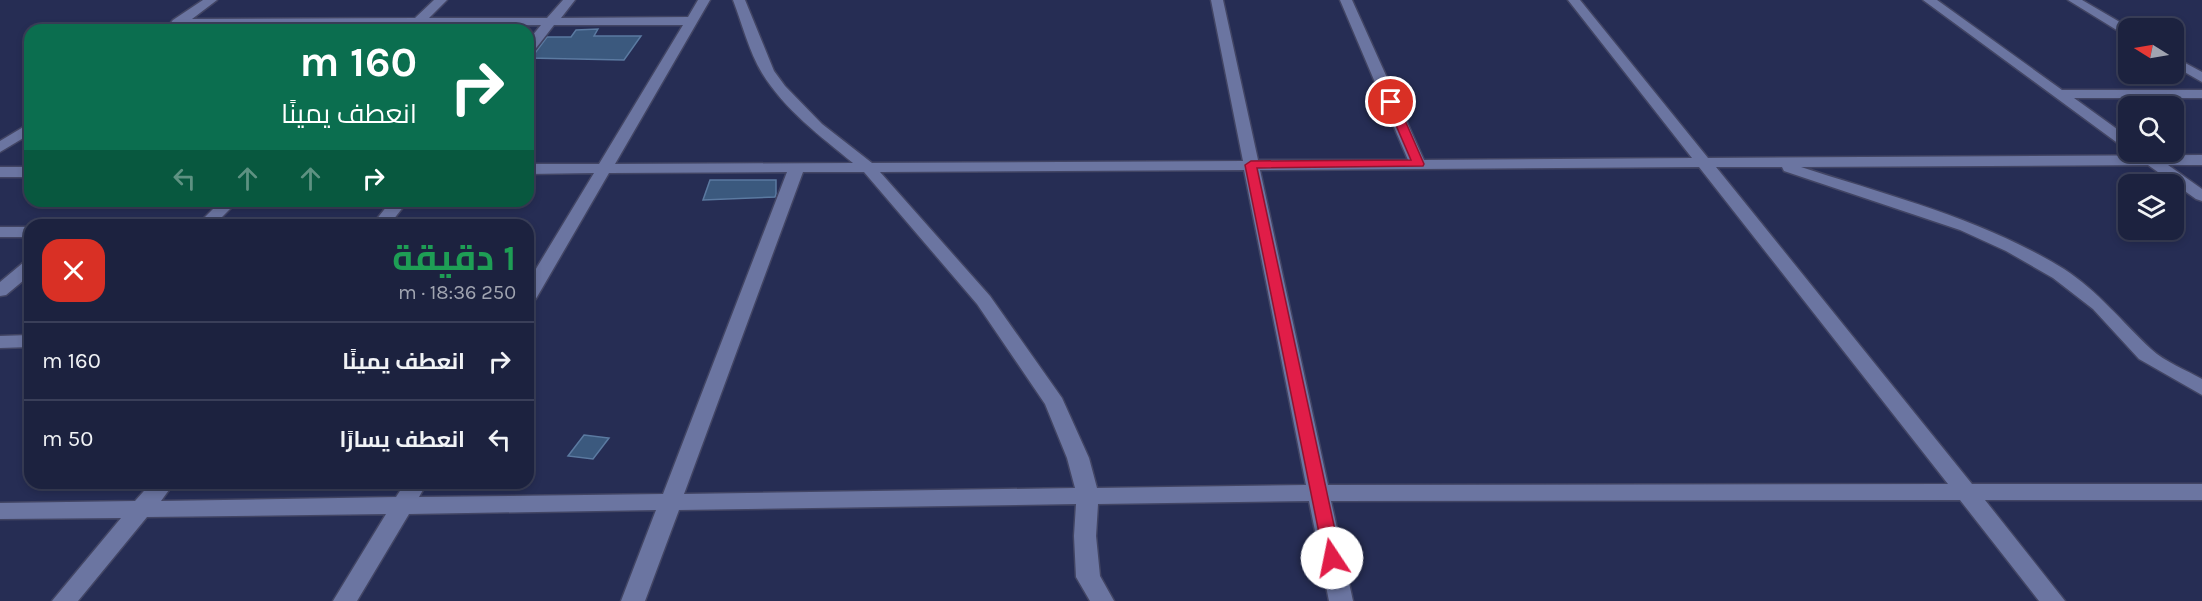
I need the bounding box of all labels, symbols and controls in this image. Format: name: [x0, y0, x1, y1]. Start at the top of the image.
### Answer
north arrow: [2118, 18, 2184, 84]
map controls: [2118, 18, 2184, 240]
text: 160 m: [299, 37, 417, 87]
icon: right: [438, 48, 516, 126]
pin: [1365, 76, 1416, 127]
icon: arrive: [1374, 85, 1407, 118]
button: search: [2118, 96, 2184, 162]
text: انعطف يمينًا: [281, 98, 417, 130]
icon: left: [168, 162, 201, 195]
icon: ahead: [231, 162, 264, 195]
icon: ahead: [294, 162, 327, 195]
icon: right: [357, 162, 390, 195]
button: layers: [2118, 174, 2184, 240]
text: 1 دقيقة: [392, 237, 516, 279]
button: close: [42, 239, 105, 302]
text: 250 m · 18:36: [398, 281, 516, 304]
icon: right: [483, 345, 516, 378]
text: 160 m: [42, 348, 101, 374]
text: انعطف يمينًا: [342, 349, 465, 375]
icon: left: [483, 423, 516, 456]
text: 50 m: [42, 426, 93, 452]
text: انعطف يسارًا: [339, 427, 465, 453]
position arrow: [1300, 526, 1364, 590]

